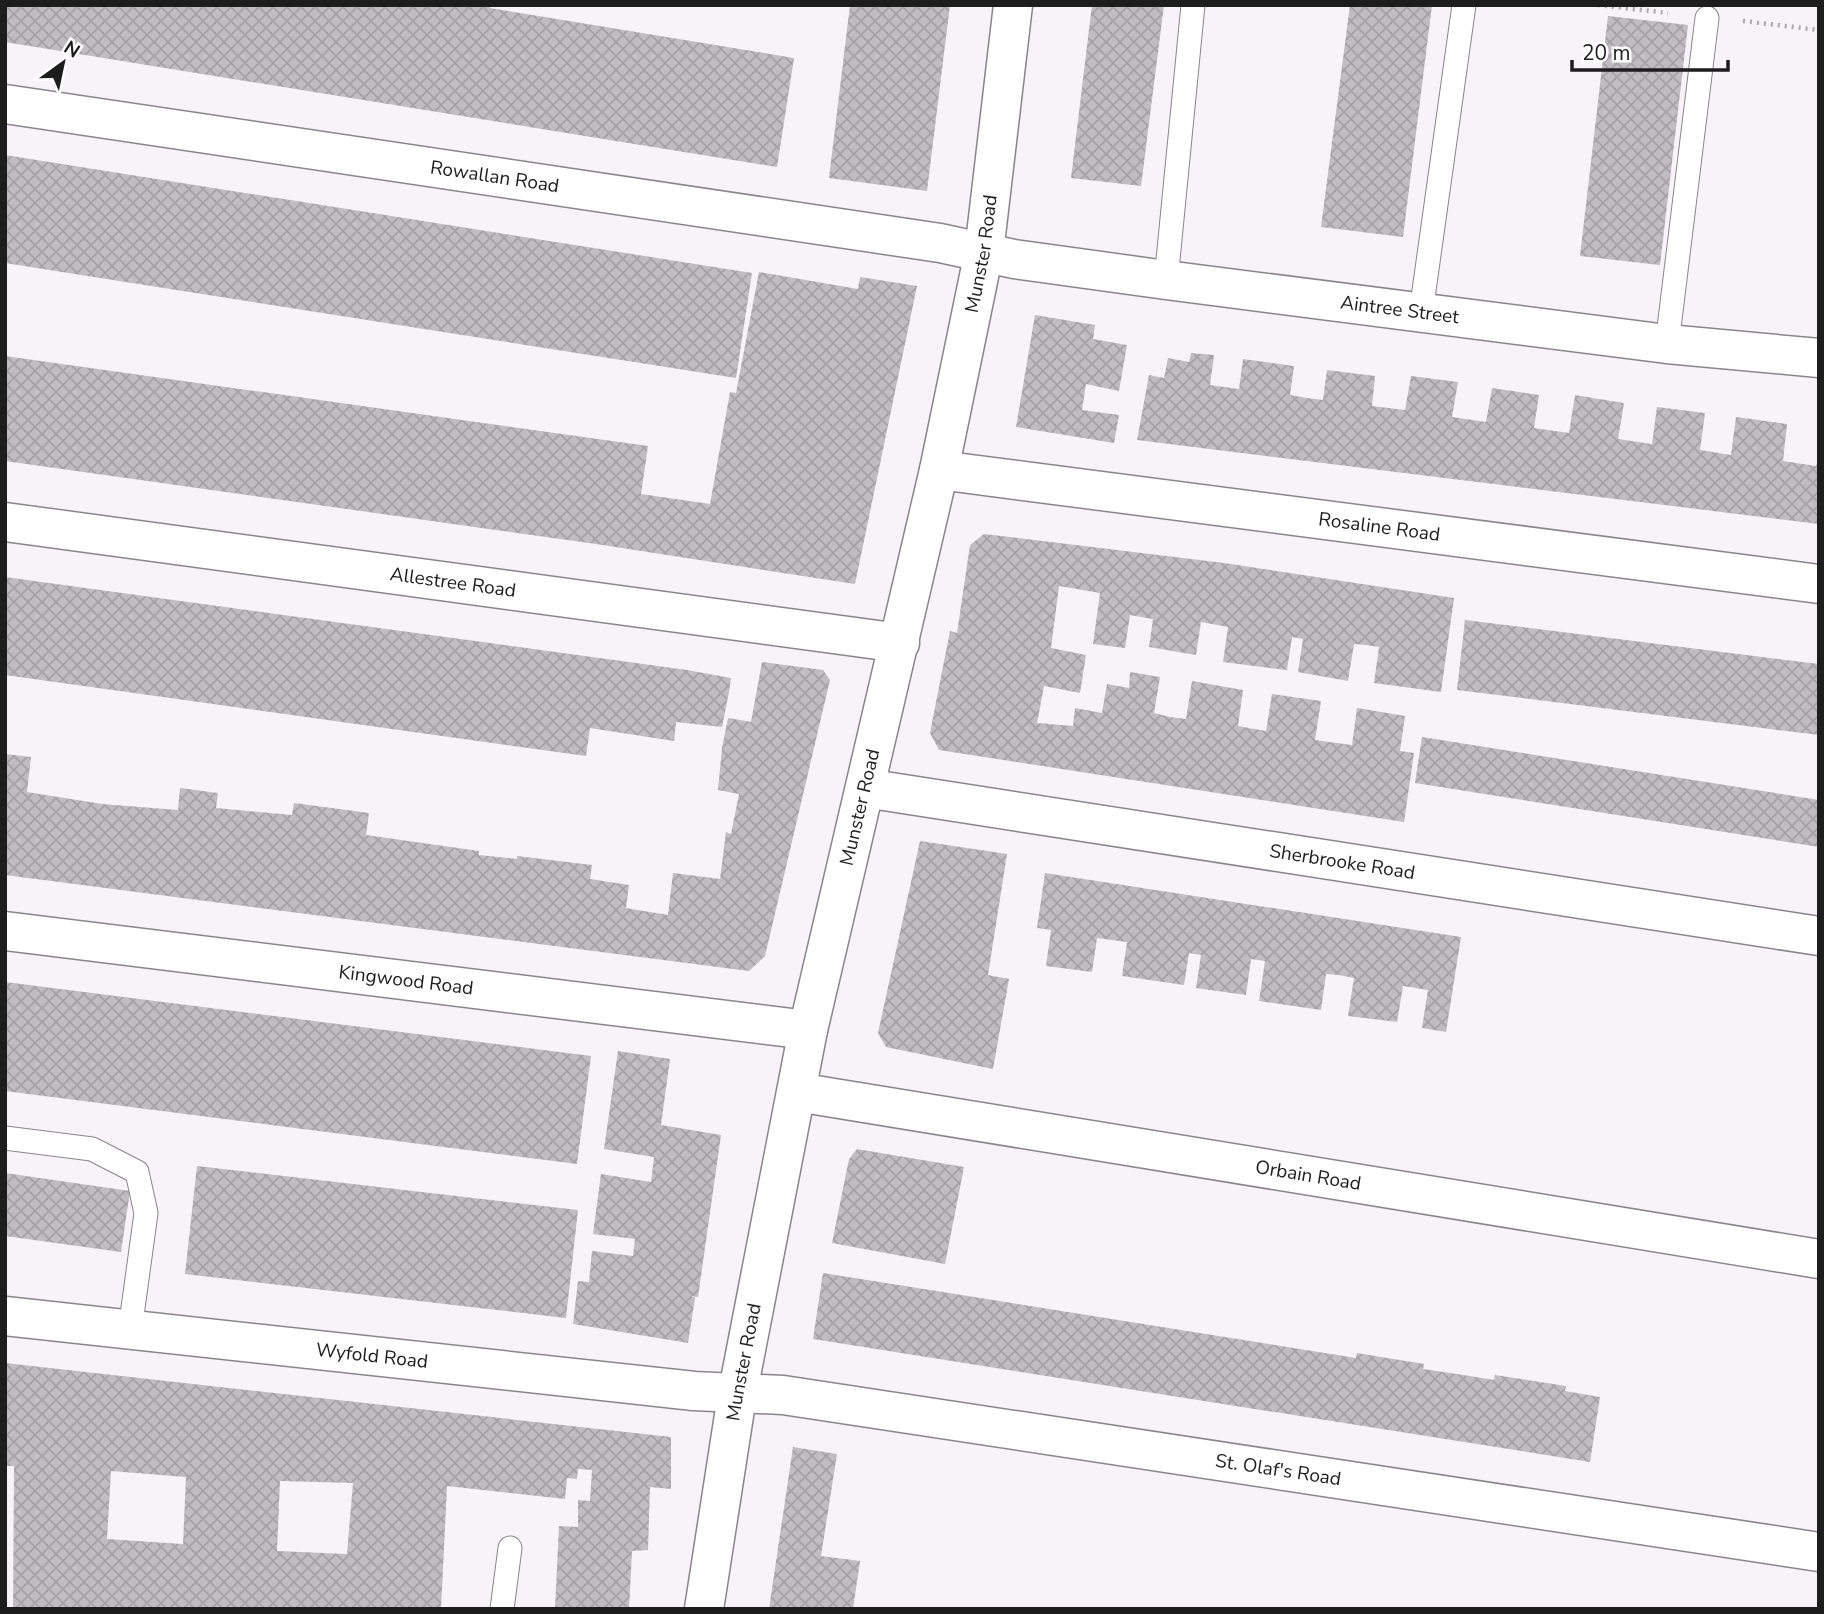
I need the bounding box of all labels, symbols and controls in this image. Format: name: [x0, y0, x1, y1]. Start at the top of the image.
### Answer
north arrow: [28, 28, 98, 98]
scale bar: [1572, 28, 1728, 72]
text: N: [59, 35, 85, 64]
text: 20 m: [1582, 39, 1631, 67]
street label: Rowallan Road: [428, 154, 561, 199]
street label: Munster Road: [959, 193, 1004, 315]
street label: Aintree Street: [1339, 289, 1461, 330]
street label: Rosaline Road: [1317, 506, 1442, 548]
street label: Allestree Road: [388, 561, 518, 604]
street label: Munster Road: [834, 746, 886, 868]
street label: Sherbrooke Road: [1268, 838, 1417, 886]
street label: Kingwood Road: [337, 959, 475, 1002]
street label: Orbain Road: [1253, 1154, 1363, 1197]
street label: Munster Road: [720, 1301, 768, 1423]
street label: Wyfold Road: [314, 1337, 429, 1375]
street label: St. Olaf's Road: [1214, 1448, 1343, 1492]

